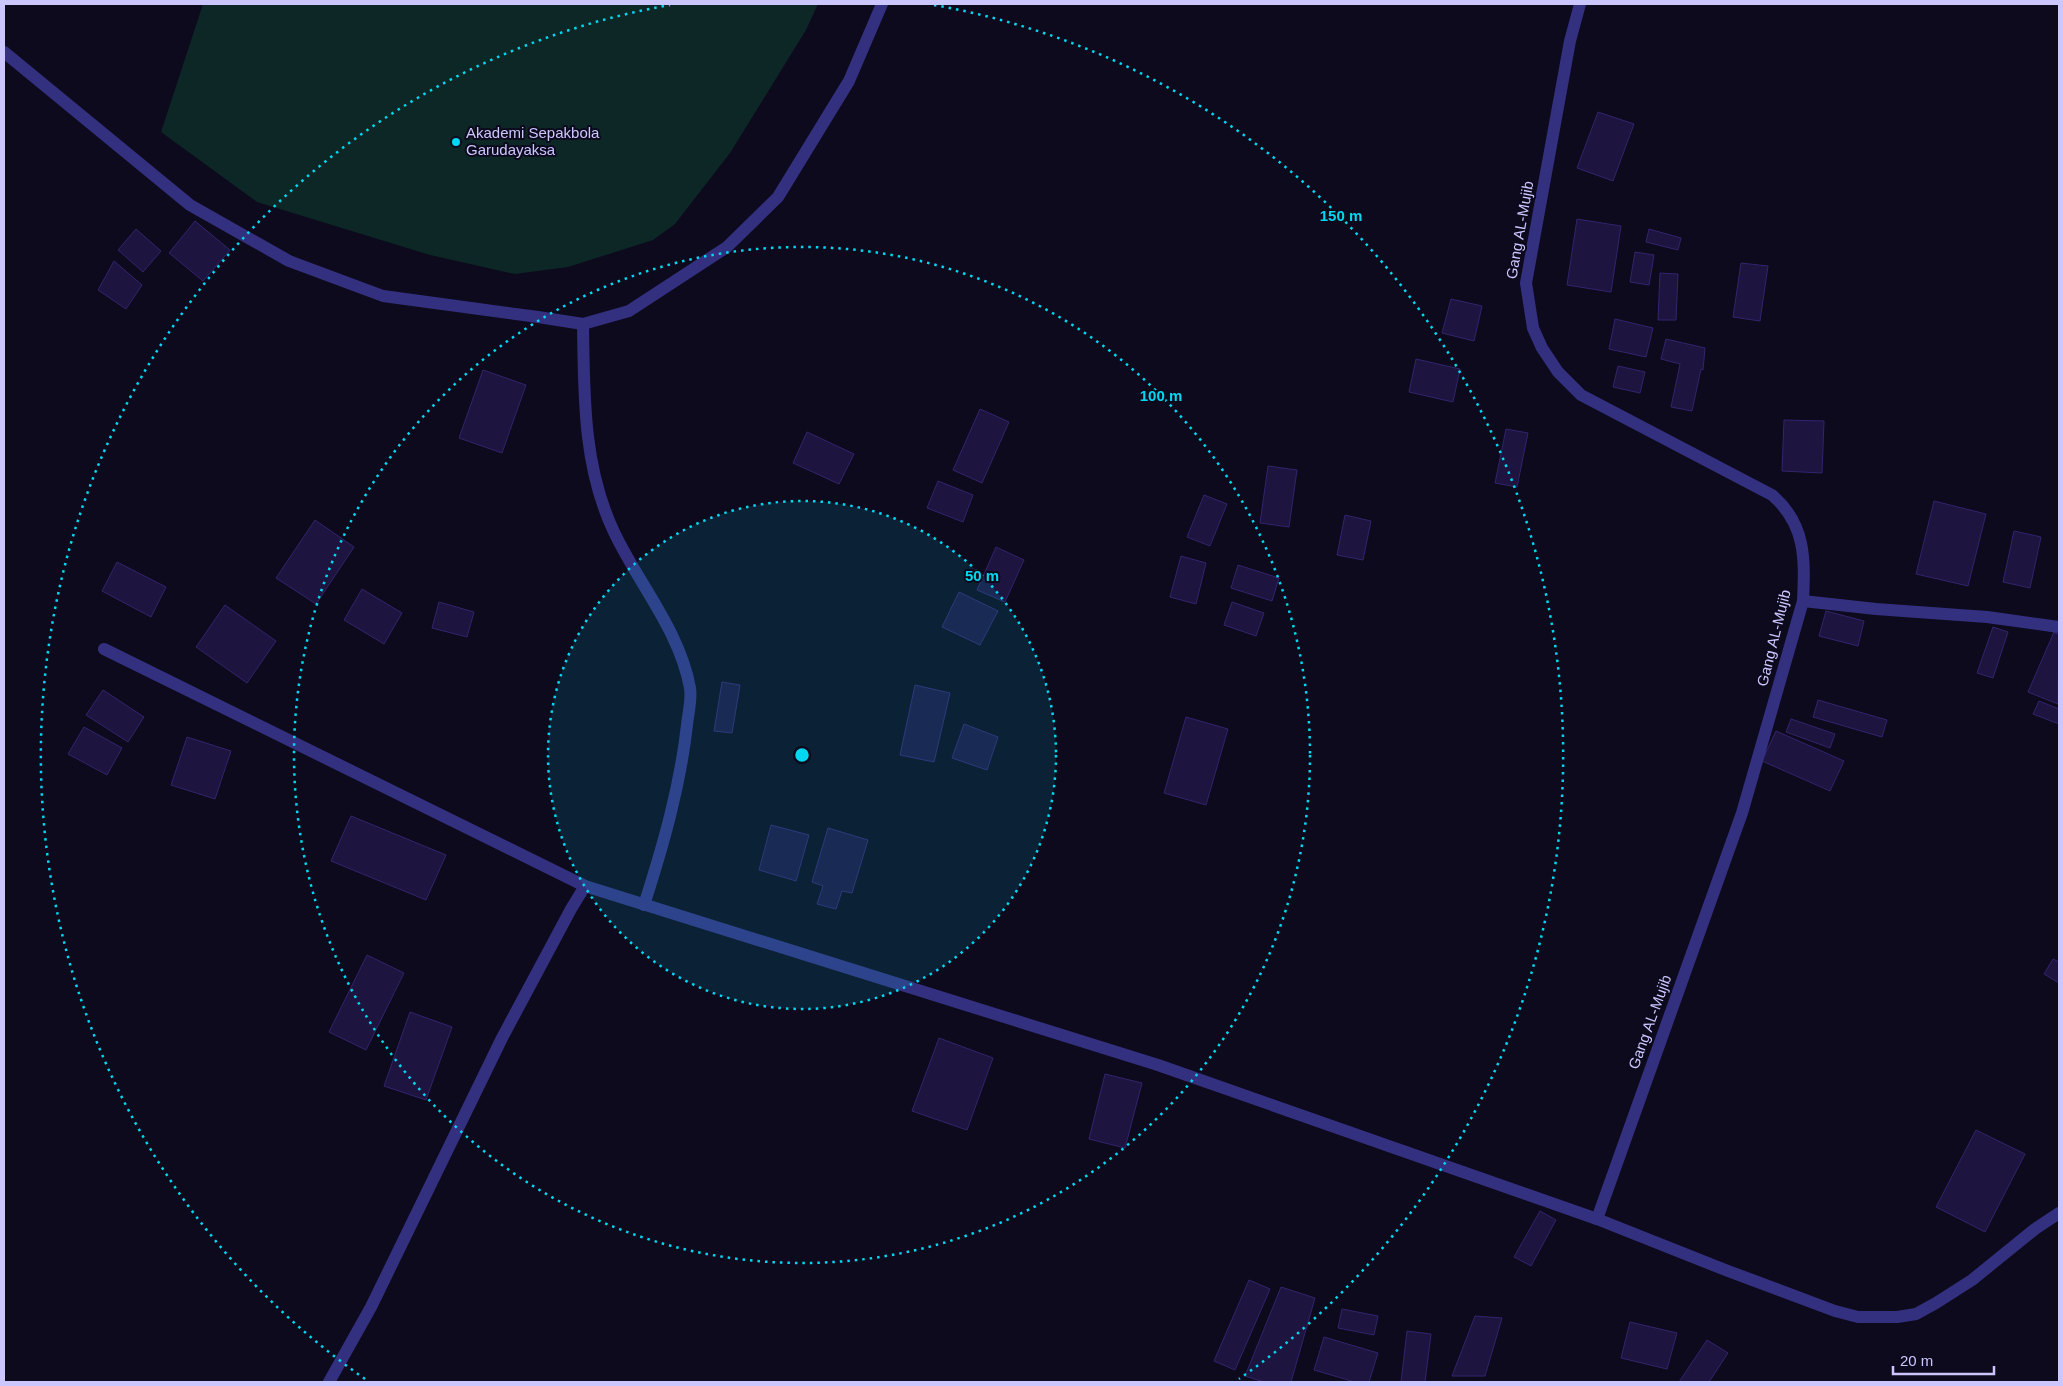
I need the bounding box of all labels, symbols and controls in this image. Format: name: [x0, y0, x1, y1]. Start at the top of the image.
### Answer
place label: Akademi Sepakbola Garudayaksa: [466, 124, 600, 158]
marker: Akademi Sepakbola Garudayaksa: [450, 136, 462, 148]
street label: Gang AL-Mujib: [1503, 180, 1536, 280]
text: 150 m: [1320, 207, 1362, 224]
text: 100 m: [1140, 387, 1182, 404]
text: 50 m: [965, 567, 999, 584]
street label: Gang AL-Mujib: [1753, 588, 1794, 688]
centre of rings: [793, 746, 811, 764]
street label: Gang AL-Mujib: [1625, 972, 1674, 1071]
scale bar: [1893, 1344, 1994, 1376]
text: 20 m: [1900, 1352, 1933, 1369]

